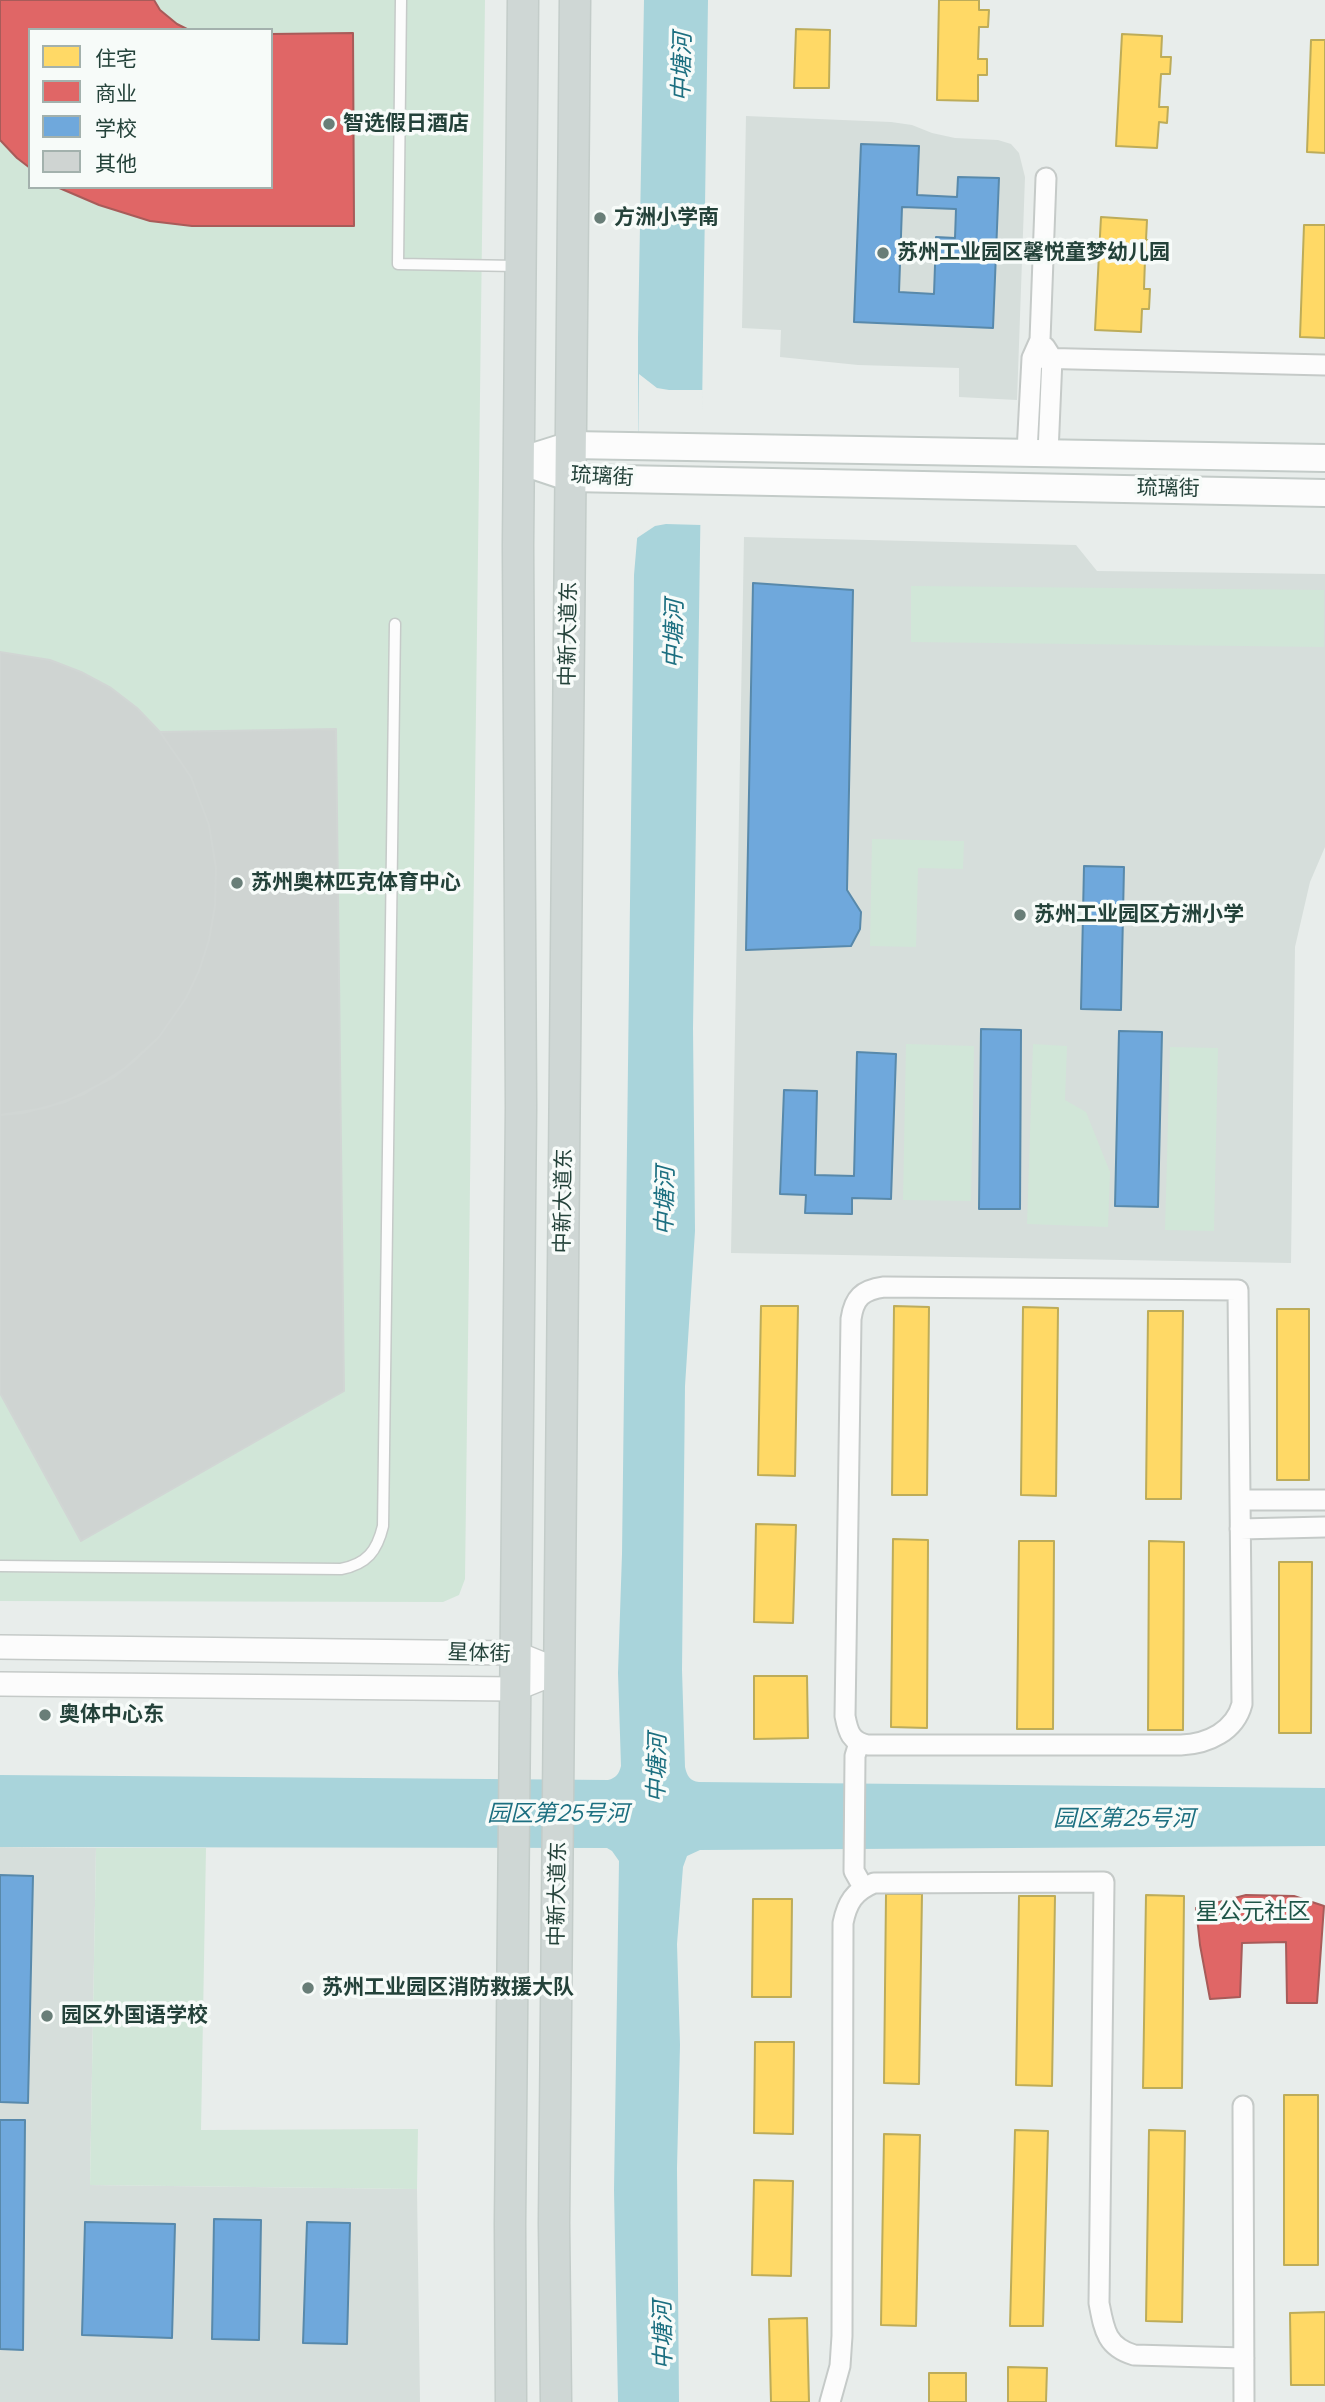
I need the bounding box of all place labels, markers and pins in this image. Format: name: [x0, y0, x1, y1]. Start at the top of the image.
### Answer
place label: 智选假日酒店: [343, 111, 469, 137]
marker: 智选假日酒店: [321, 116, 337, 132]
place label: 方洲小学南: [614, 205, 719, 231]
marker: 方洲小学南: [592, 210, 608, 226]
place label: 苏州工业园区馨悦童梦幼儿园: [897, 240, 1170, 266]
marker: 苏州工业园区馨悦童梦幼儿园: [875, 245, 891, 261]
place label: 苏州奥林匹克体育中心: [251, 870, 461, 896]
marker: 苏州奥林匹克体育中心: [229, 875, 245, 891]
place label: 苏州工业园区方洲小学: [1034, 902, 1244, 928]
marker: 苏州工业园区方洲小学: [1012, 907, 1028, 923]
place label: 奥体中心东: [59, 1702, 164, 1728]
marker: 奥体中心东: [37, 1707, 53, 1723]
place label: 苏州工业园区消防救援大队: [322, 1975, 574, 2001]
marker: 苏州工业园区消防救援大队: [300, 1980, 316, 1996]
place label: 园区外国语学校: [61, 2003, 208, 2029]
marker: 园区外国语学校: [39, 2008, 55, 2024]

